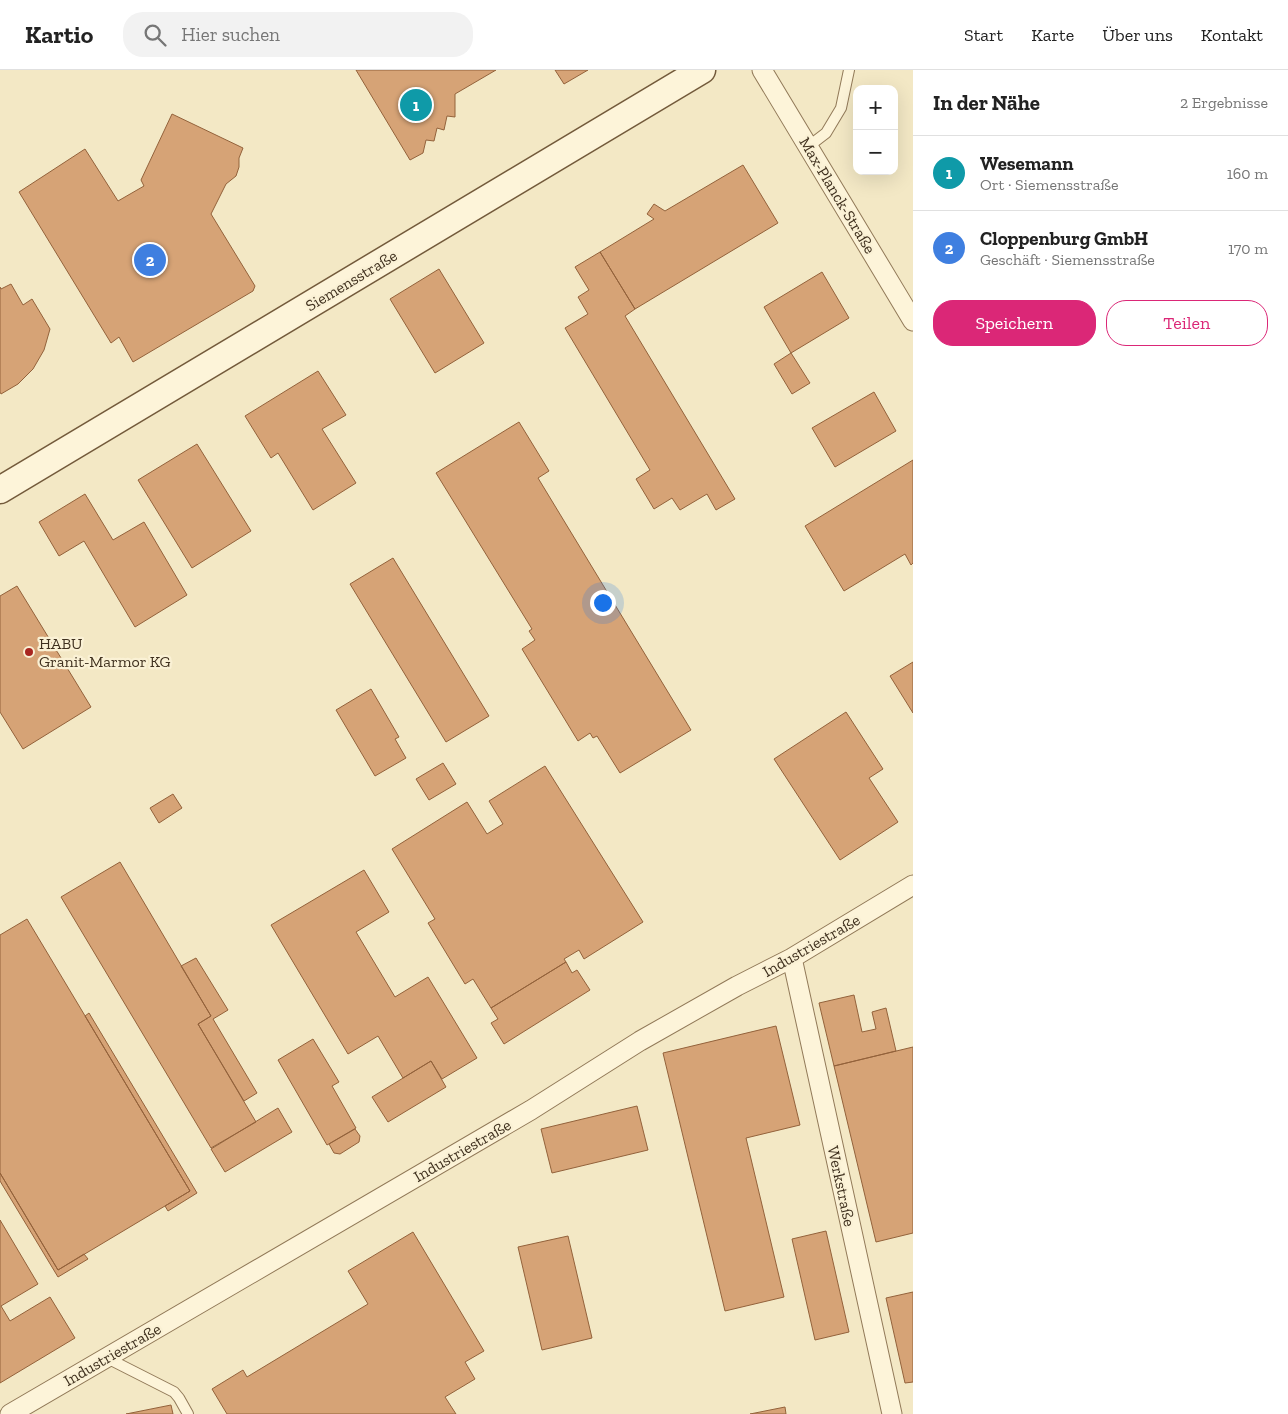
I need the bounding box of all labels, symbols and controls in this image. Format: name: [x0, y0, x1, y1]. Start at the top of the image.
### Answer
search box: [123, 12, 473, 57]
text: Kartio: [25, 20, 93, 49]
icon: search: [141, 21, 169, 49]
text: Hier suchen: [181, 23, 280, 46]
text: Start: [964, 24, 1003, 46]
text: Karte: [1031, 24, 1074, 46]
text: Über uns: [1102, 24, 1173, 46]
text: Kontakt: [1201, 24, 1263, 46]
map controls: [853, 85, 898, 175]
button: +: [853, 85, 898, 130]
pin: 1: [400, 86, 432, 124]
text: In der Nähe: [933, 90, 1040, 115]
text: 2 Ergebnisse: [1180, 93, 1268, 112]
button: −: [853, 130, 898, 175]
street label: Max-Planck-Straße: [795, 134, 880, 257]
text: Wesemann: [980, 152, 1074, 175]
text: 1: [946, 164, 952, 183]
text: 160 m: [1227, 164, 1268, 183]
text: Ort · Siemensstraße: [980, 175, 1118, 194]
text: Cloppenburg GmbH: [980, 227, 1148, 250]
text: 2: [945, 239, 953, 258]
text: 170 m: [1228, 239, 1268, 258]
pin: 2: [134, 241, 166, 279]
street label: Siemensstraße: [302, 246, 400, 315]
text: Geschäft · Siemensstraße: [980, 250, 1155, 269]
button: Speichern: [933, 300, 1096, 346]
button: Teilen: [1106, 300, 1268, 346]
your location: [590, 590, 616, 616]
place label: HABU Granit-Marmor KG: [39, 634, 171, 671]
marker: HABU Granit-Marmor KG: [23, 646, 35, 658]
street label: Industriestraße: [759, 910, 863, 981]
street label: Industriestraße: [410, 1115, 514, 1186]
street label: Werkstraße: [824, 1144, 859, 1228]
street label: Industriestraße: [60, 1319, 164, 1390]

